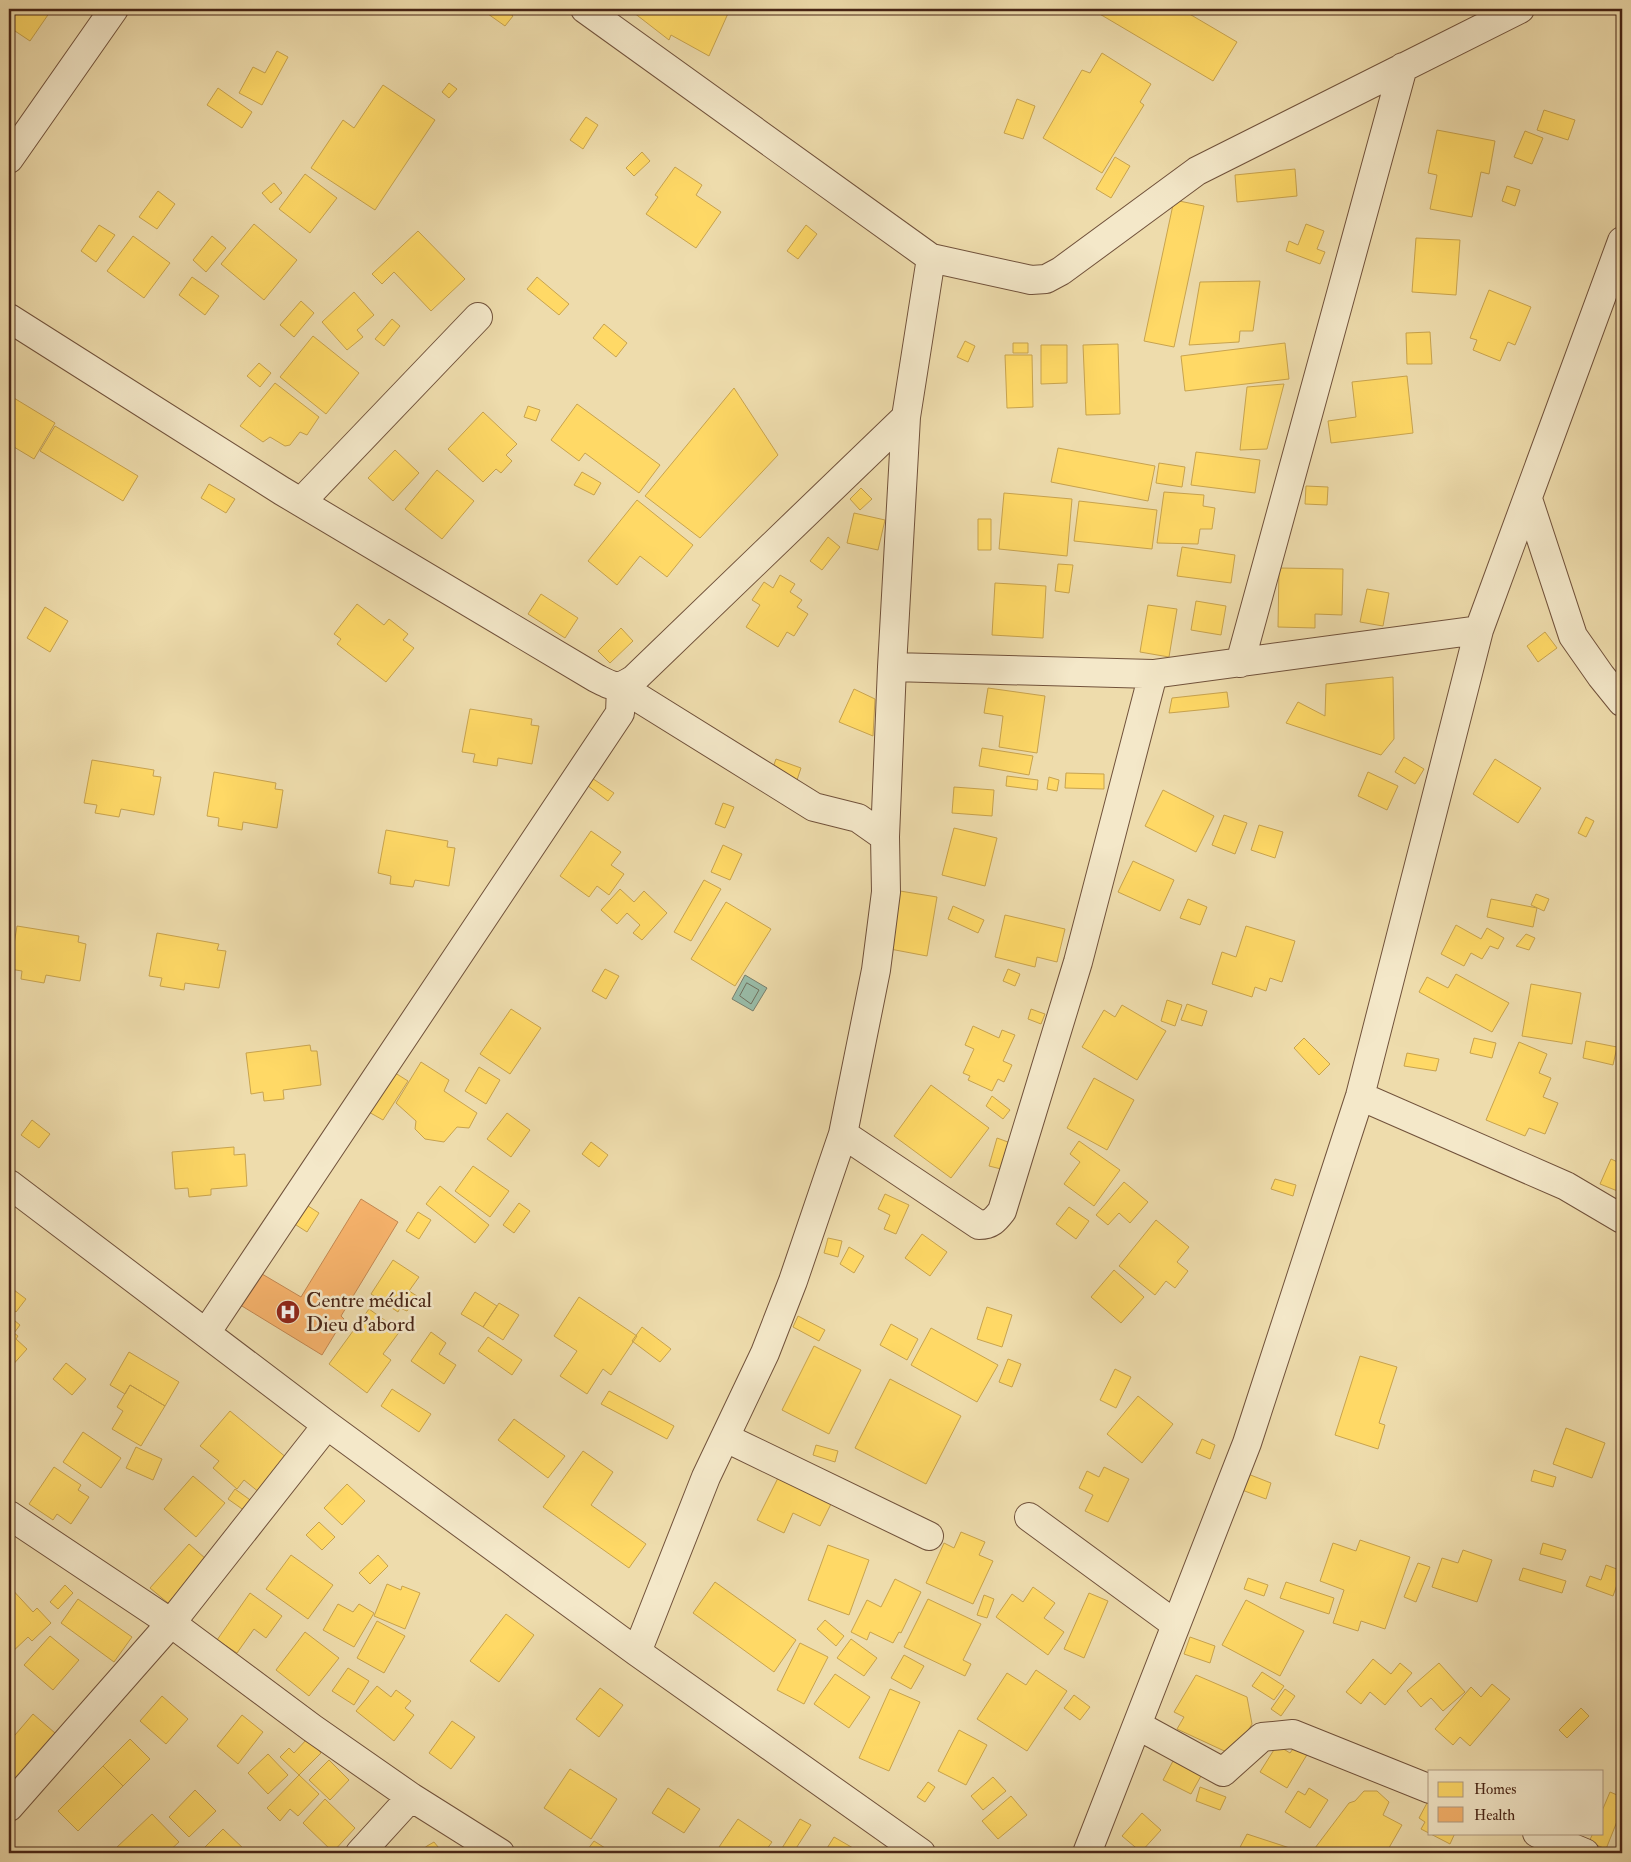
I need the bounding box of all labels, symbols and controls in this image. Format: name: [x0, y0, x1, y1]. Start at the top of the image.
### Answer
place label: Centre médical Dieu d'abord: [306, 1287, 433, 1338]
hospital icon: Centre médical Dieu d'abord: [275, 1299, 301, 1325]
legend: [1428, 1770, 1604, 1834]
text: Homes: [1474, 1780, 1516, 1799]
text: Health: [1474, 1806, 1515, 1825]

